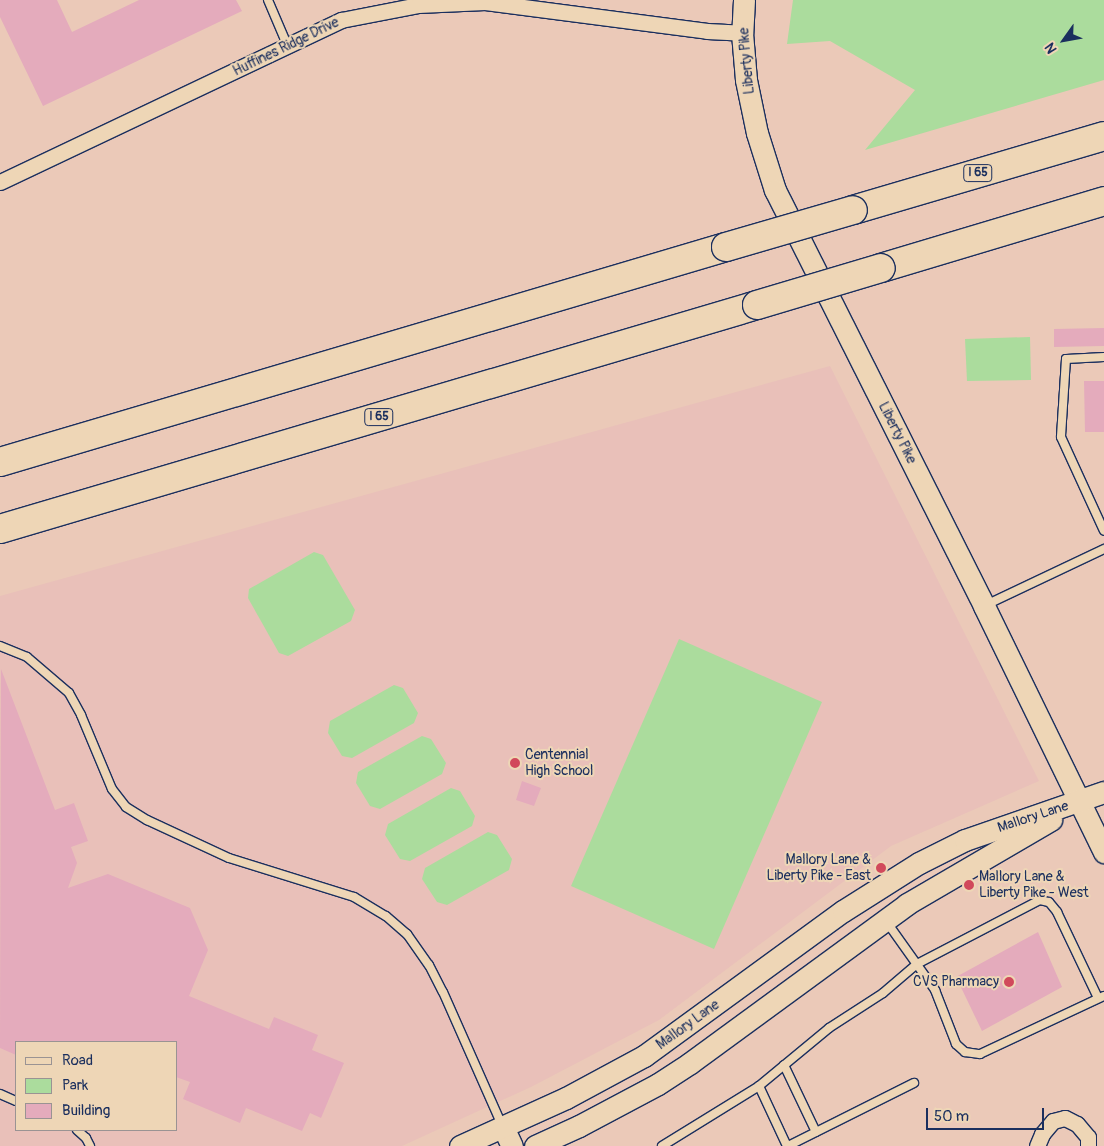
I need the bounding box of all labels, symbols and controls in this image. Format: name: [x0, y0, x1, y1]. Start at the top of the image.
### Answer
street label: Huffines Ridge Drive: [230, 14, 342, 80]
north arrow: [1039, 15, 1089, 65]
street label: Liberty Pike: [736, 27, 758, 95]
text: N: [1041, 40, 1061, 57]
road number: I 65: [963, 164, 993, 182]
street label: Liberty Pike: [874, 399, 920, 467]
road number: I 65: [364, 408, 394, 427]
place label: Centennial High School: [525, 747, 593, 780]
marker: Centennial High School: [509, 757, 521, 769]
street label: Mallory Lane: [995, 798, 1071, 836]
place label: Mallory Lane & Liberty Pike - East: [766, 852, 871, 884]
marker: Mallory Lane & Liberty Pike - East: [875, 862, 887, 874]
place label: Mallory Lane & Liberty Pike - West: [979, 869, 1089, 902]
marker: Mallory Lane & Liberty Pike - West: [963, 879, 975, 891]
place label: CVS Pharmacy: [913, 974, 999, 990]
marker: CVS Pharmacy: [1003, 976, 1015, 988]
street label: Mallory Lane: [653, 997, 723, 1053]
legend: [15, 1041, 178, 1131]
text: Road: [62, 1051, 93, 1070]
text: Park: [62, 1076, 88, 1095]
scale bar: [929, 1098, 1046, 1130]
text: Building: [62, 1101, 110, 1120]
text: 50 m: [934, 1107, 969, 1126]

